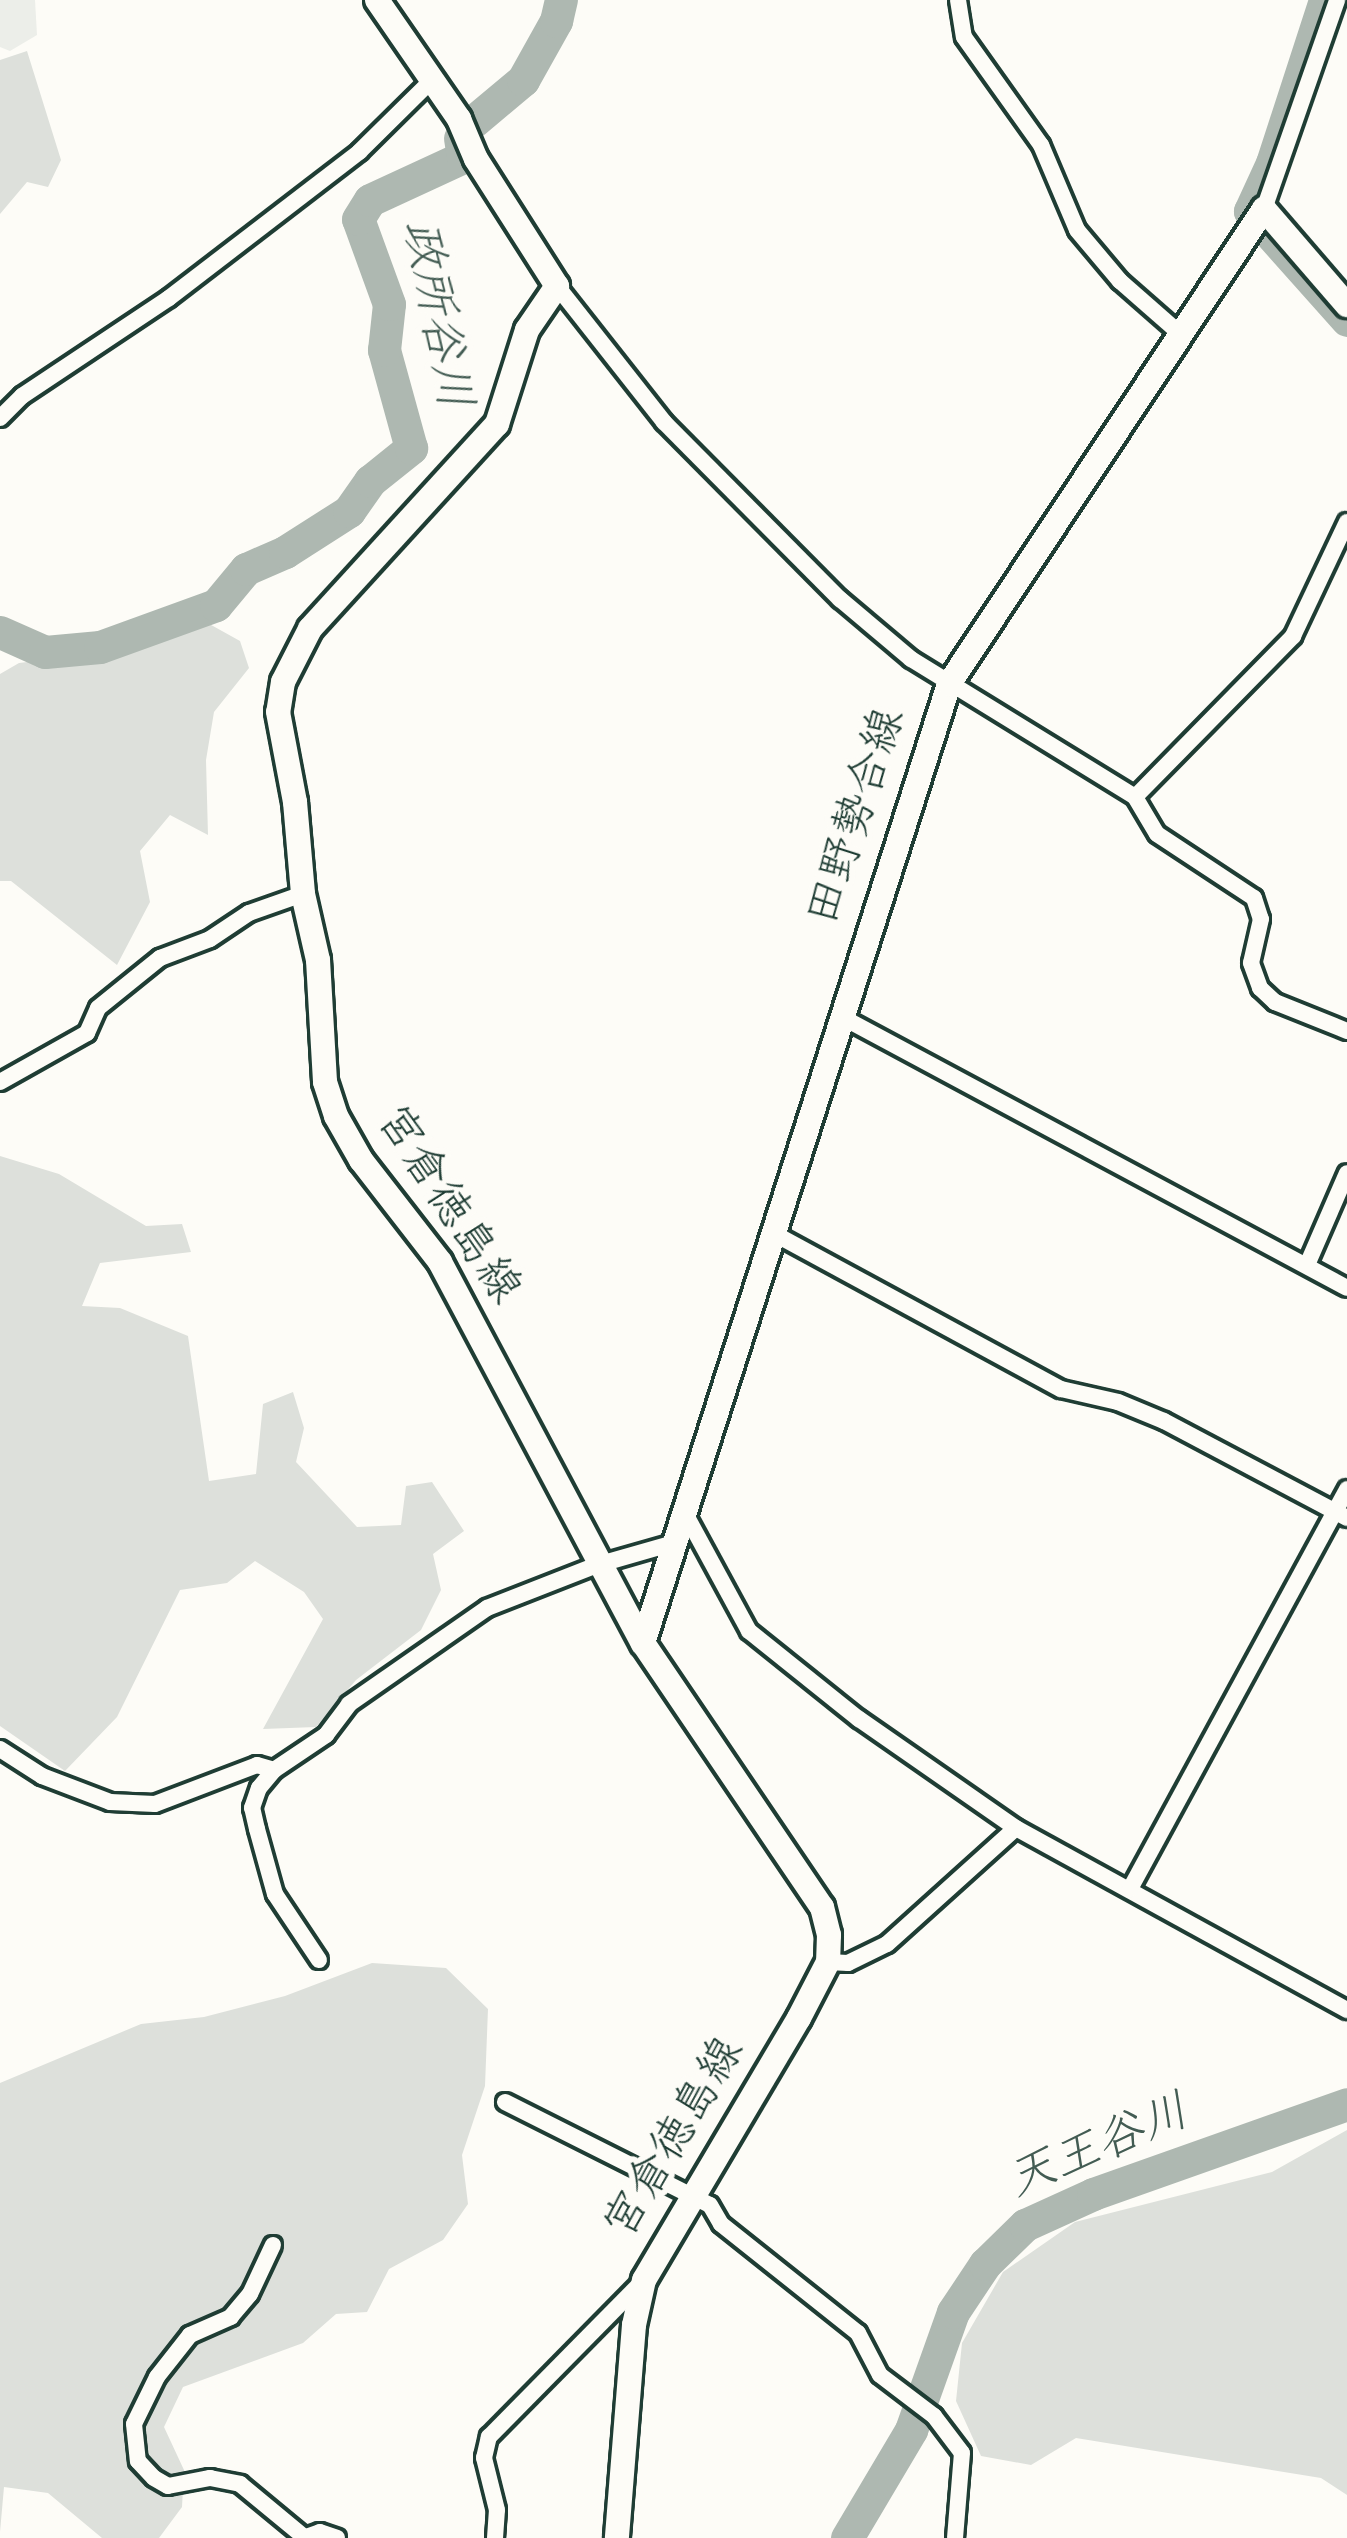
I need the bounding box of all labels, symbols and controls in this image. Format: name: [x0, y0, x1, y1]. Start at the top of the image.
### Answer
water label: 政所谷川: [386, 215, 480, 415]
street label: 田野勢合線: [800, 703, 920, 933]
street label: 宮倉徳島線: [361, 1098, 529, 1316]
street label: 宮倉徳島線: [597, 2030, 759, 2250]
water label: 天王谷川: [1000, 2086, 1200, 2214]

